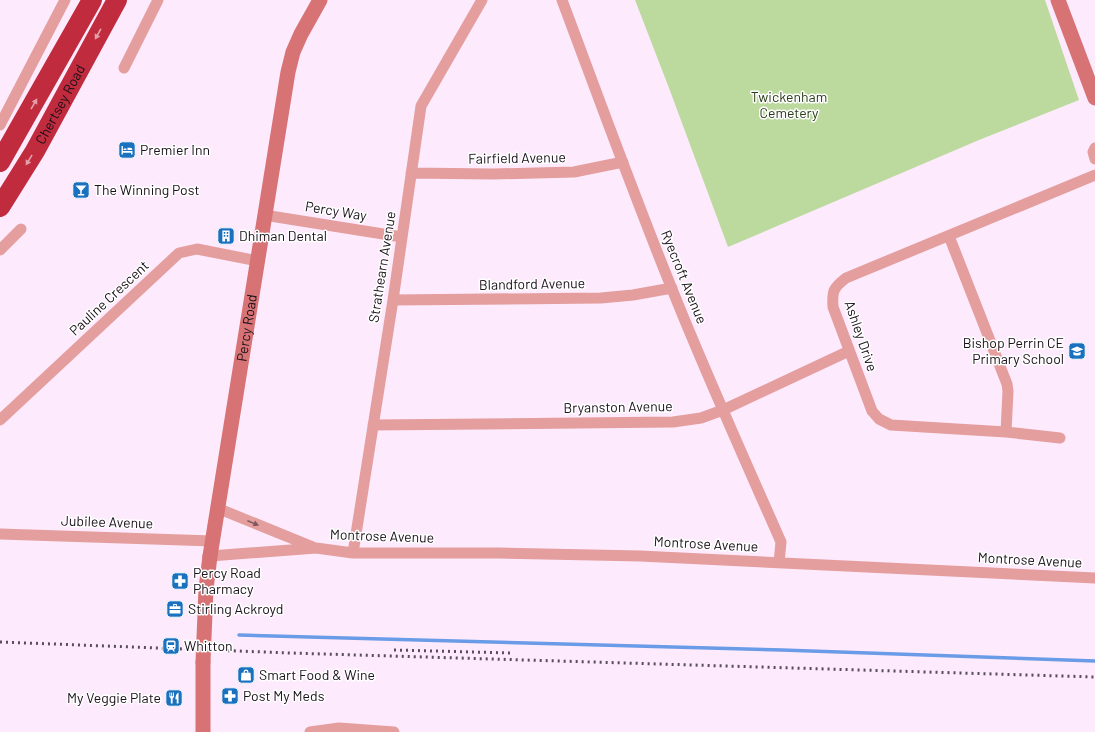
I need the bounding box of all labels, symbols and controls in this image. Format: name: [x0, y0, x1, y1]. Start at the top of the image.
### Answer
one-way arrow: [95, 28, 102, 40]
street label: Chertsey Road: [31, 61, 88, 147]
park label: Twickenham Cemetery: [751, 88, 827, 121]
one-way arrow: [30, 98, 37, 110]
hotel icon: Premier Inn: [117, 140, 137, 160]
place label: Premier Inn: [140, 141, 210, 158]
street label: Fairfield Avenue: [468, 148, 566, 167]
one-way arrow: [25, 154, 32, 166]
bar icon: The Winning Post: [71, 180, 91, 200]
place label: The Winning Post: [94, 181, 200, 198]
street label: Percy Way: [304, 197, 369, 224]
street label: Strathearn Avenue: [364, 210, 399, 324]
building icon: Dhiman Dental: [216, 226, 236, 246]
place label: Dhiman Dental: [239, 227, 327, 244]
street label: Ryecroft Avenue: [658, 228, 711, 326]
street label: Pauline Crescent: [65, 257, 152, 339]
street label: Blandford Avenue: [479, 274, 585, 293]
street label: Percy Road: [232, 293, 260, 363]
street label: Ashley Drive: [841, 298, 882, 373]
place label: Bishop Perrin CE Primary School: [963, 334, 1064, 367]
school or university icon: Bishop Perrin CE Primary School: [1067, 341, 1087, 361]
street label: Bryanston Avenue: [563, 397, 673, 416]
street label: Jubilee Avenue: [61, 511, 153, 532]
one-way arrow: [247, 520, 259, 526]
street label: Montrose Avenue: [330, 525, 435, 546]
street label: Montrose Avenue: [653, 532, 759, 555]
street label: Montrose Avenue: [977, 548, 1083, 571]
place label: Percy Road Pharmacy: [193, 564, 261, 597]
pharmacy icon: Percy Road Pharmacy: [170, 571, 190, 591]
office icon: Stirling Ackroyd: [165, 599, 185, 619]
place label: Stirling Ackroyd: [188, 600, 283, 617]
station icon: Whitton: [161, 636, 181, 656]
place label: Whitton: [184, 637, 233, 654]
shop icon: Smart Food & Wine: [236, 665, 256, 685]
place label: Smart Food & Wine: [259, 666, 375, 683]
pharmacy icon: Post My Meds: [220, 686, 240, 706]
place label: Post My Meds: [243, 687, 325, 704]
restaurant icon: My Veggie Plate: [164, 688, 184, 708]
place label: My Veggie Plate: [67, 689, 161, 706]

